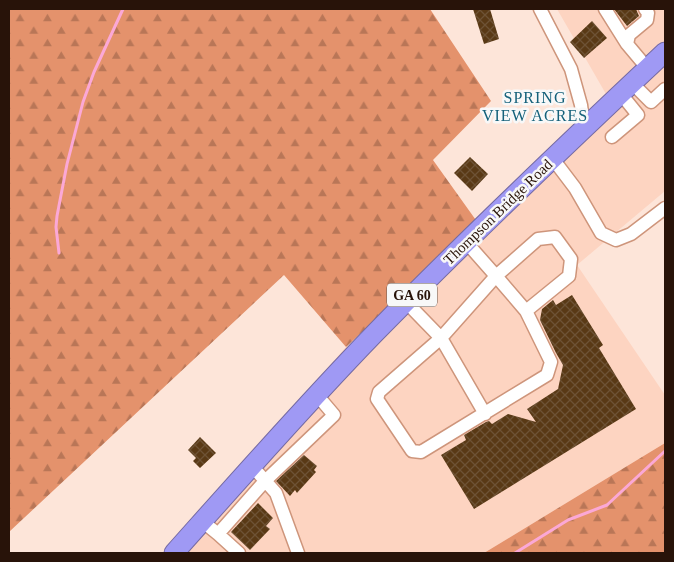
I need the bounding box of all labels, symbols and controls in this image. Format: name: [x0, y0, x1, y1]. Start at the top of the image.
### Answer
district label: SPRING VIEW ACRES: [482, 89, 588, 124]
street label: Thompson Bridge Road: [441, 156, 556, 268]
road number: GA 60: [387, 284, 437, 306]

